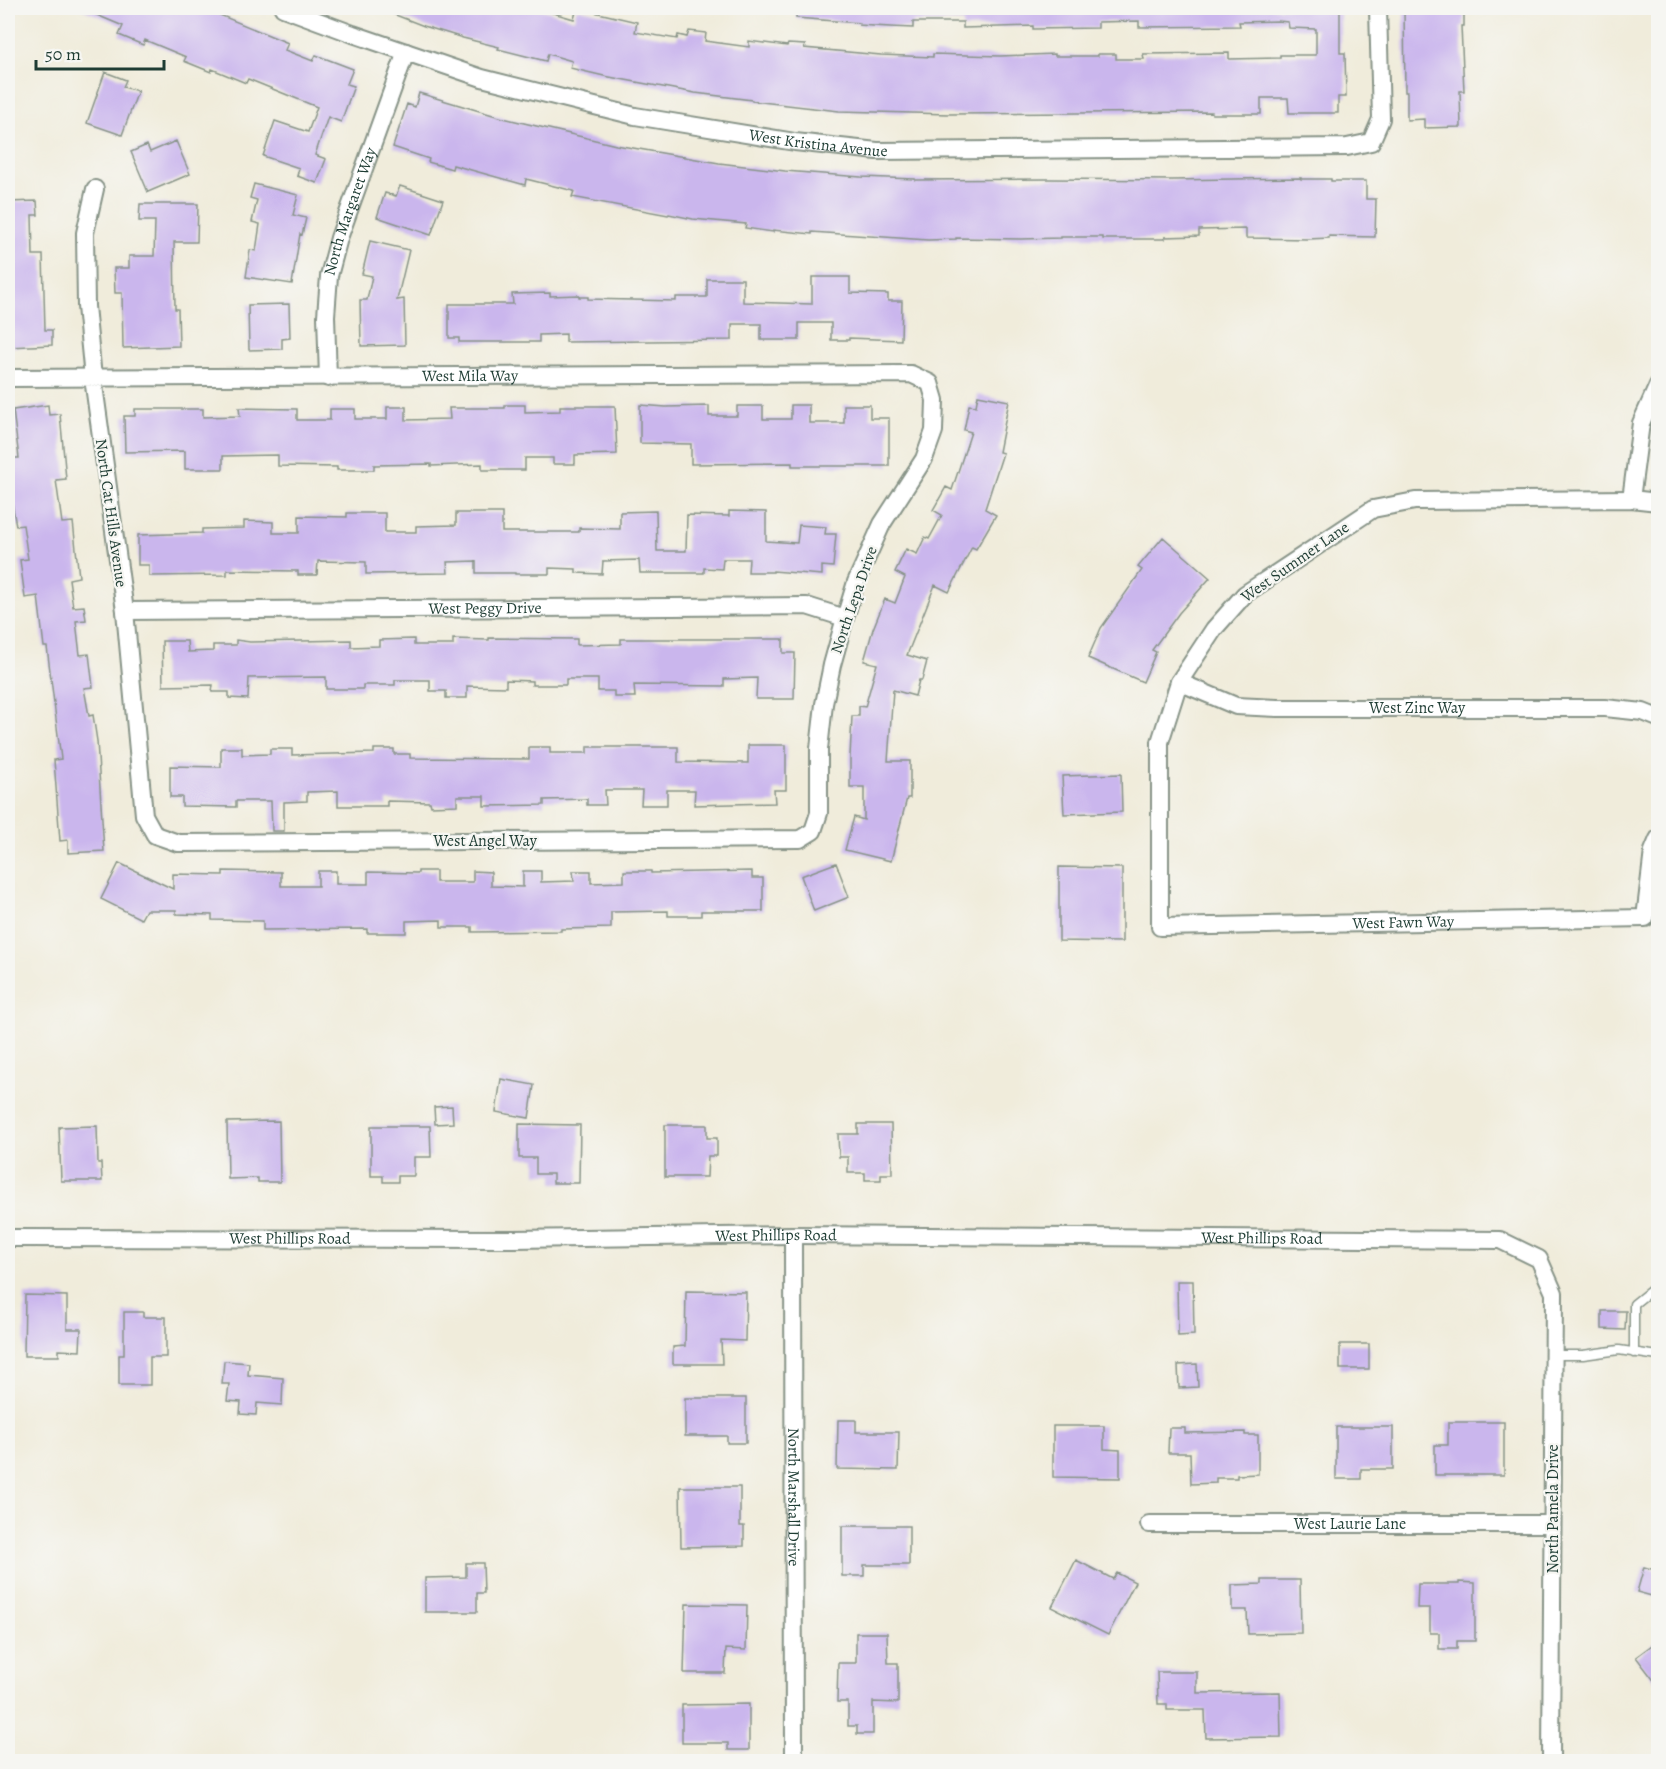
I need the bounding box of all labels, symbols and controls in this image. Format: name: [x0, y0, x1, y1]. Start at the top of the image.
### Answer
scale bar: [36, 33, 164, 71]
text: 50 m: [45, 42, 81, 66]
street label: West Kristina Avenue: [746, 124, 888, 162]
street label: North Margaret Way: [319, 143, 382, 278]
street label: West Mila Way: [421, 365, 519, 387]
street label: North Cat Hills Avenue: [90, 437, 132, 589]
street label: West Summer Lane: [1236, 516, 1354, 608]
street label: North Lepa Drive: [825, 543, 883, 657]
street label: West Peggy Drive: [427, 597, 542, 620]
street label: West Zinc Way: [1368, 697, 1466, 719]
street label: West Angel Way: [432, 830, 538, 852]
street label: West Fawn Way: [1351, 911, 1455, 934]
street label: West Phillips Road: [714, 1224, 837, 1247]
street label: West Phillips Road: [228, 1227, 351, 1250]
street label: West Phillips Road: [1200, 1227, 1323, 1250]
street label: North Marshall Drive: [782, 1428, 805, 1566]
street label: North Pamela Drive: [1542, 1444, 1564, 1574]
street label: West Laurie Lane: [1293, 1513, 1406, 1535]

